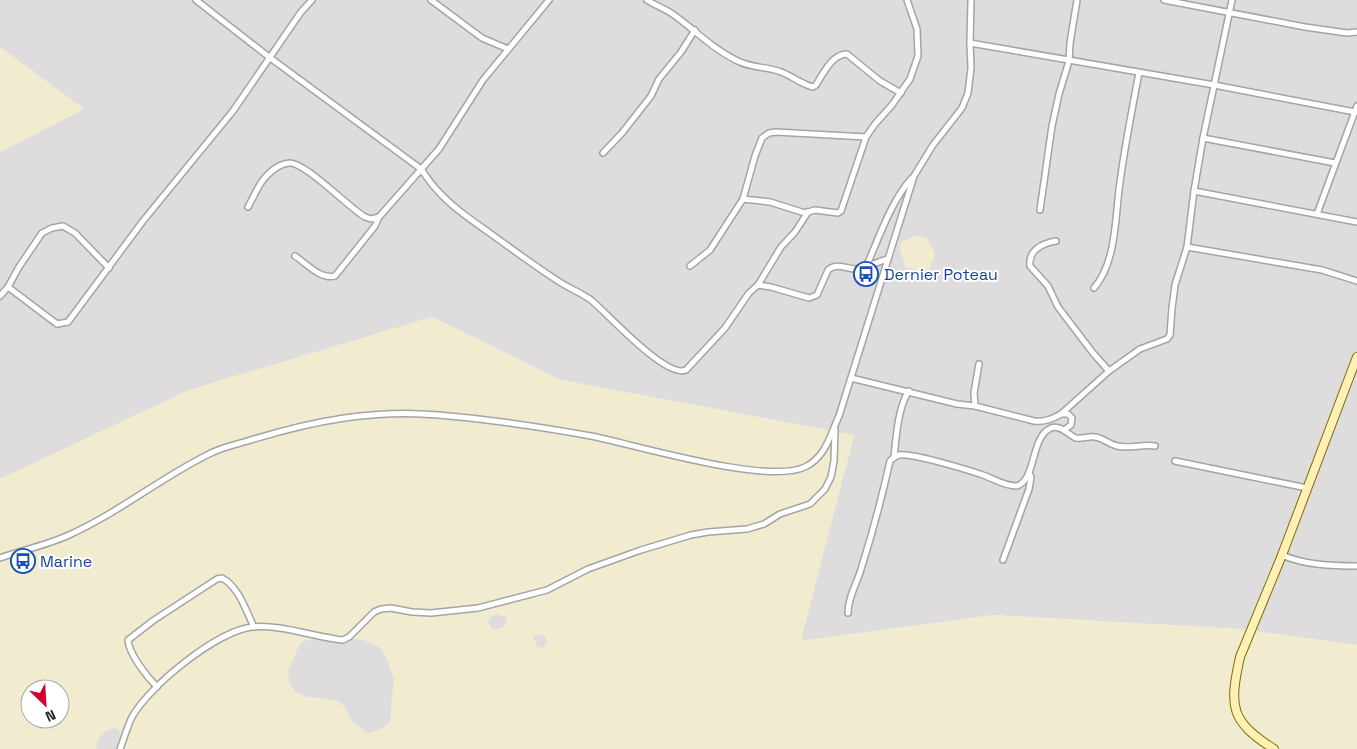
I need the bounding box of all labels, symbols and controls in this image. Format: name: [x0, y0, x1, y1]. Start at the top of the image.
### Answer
bus stop icon: Dernier Poteau: [853, 261, 879, 287]
place label: Dernier Poteau: [884, 264, 998, 285]
bus stop icon: Marine: [10, 548, 36, 574]
place label: Marine: [40, 551, 92, 572]
north arrow: [20, 679, 70, 729]
text: N: [42, 706, 59, 726]

